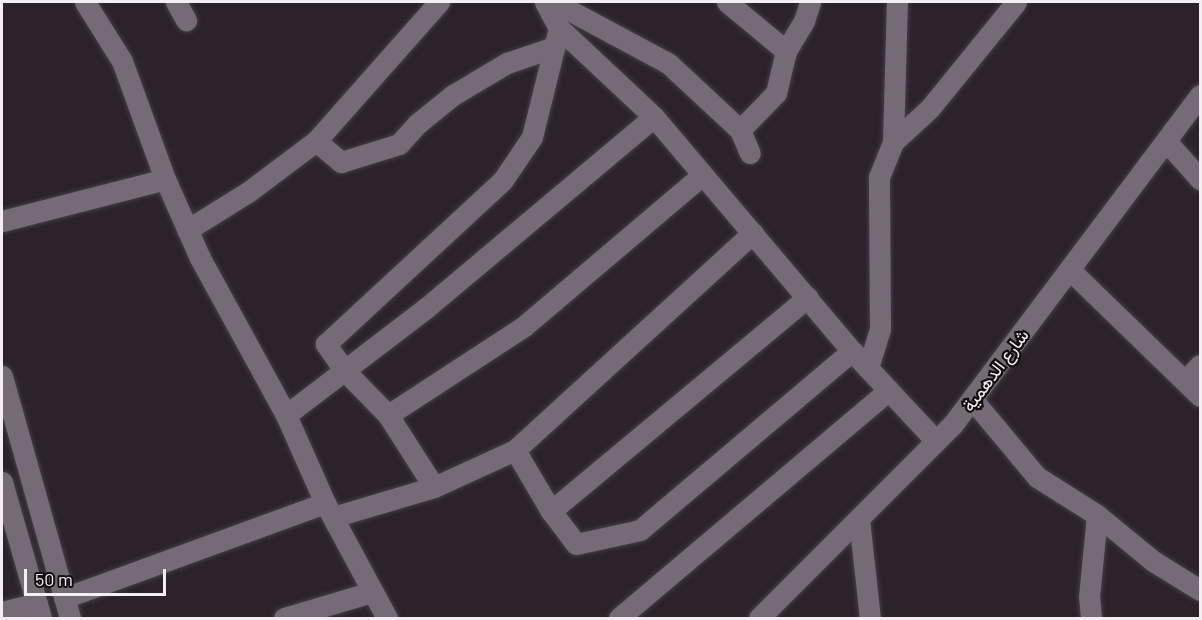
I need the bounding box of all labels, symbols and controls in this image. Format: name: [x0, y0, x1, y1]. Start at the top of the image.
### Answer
street label: شارع الدهمية: [957, 325, 1033, 415]
scale bar: [27, 557, 170, 595]
text: 50 m: [35, 568, 73, 590]

